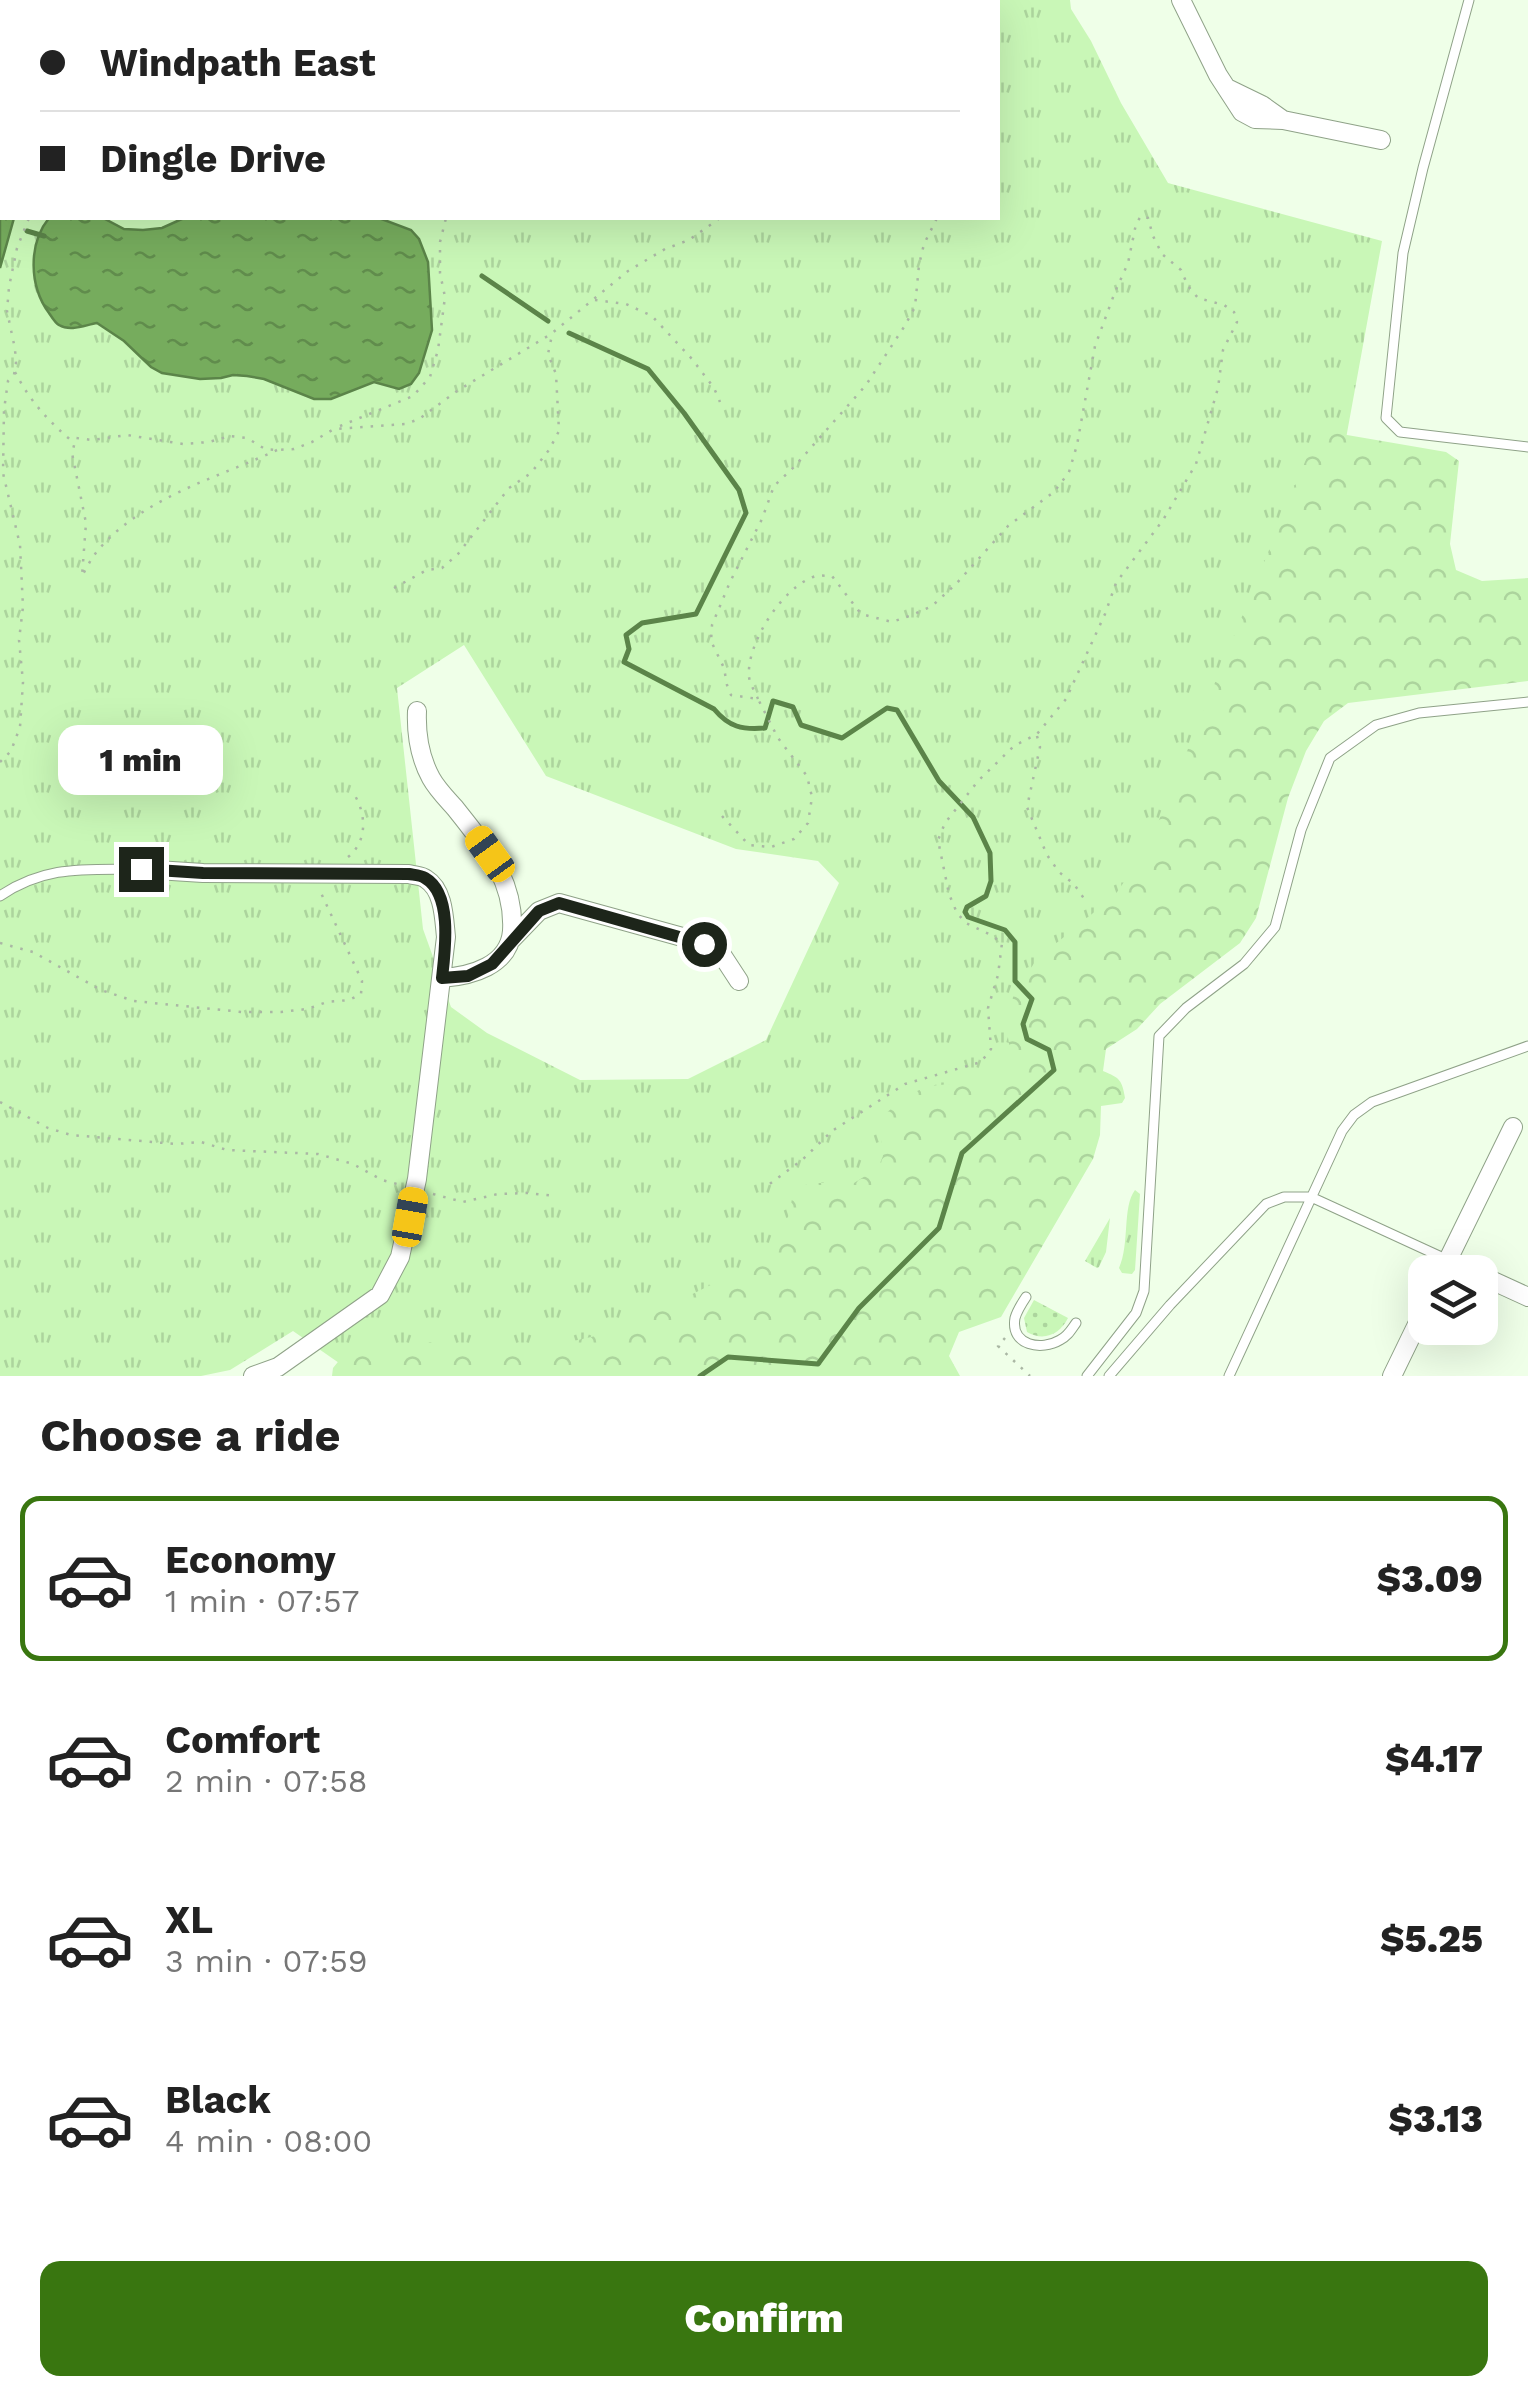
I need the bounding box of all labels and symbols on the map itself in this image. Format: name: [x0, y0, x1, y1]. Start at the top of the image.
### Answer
callout: 1 min: [58, 724, 224, 794]
car: [460, 821, 520, 887]
route end: [119, 847, 164, 892]
route start: [682, 922, 727, 967]
car: [390, 1185, 430, 1249]

